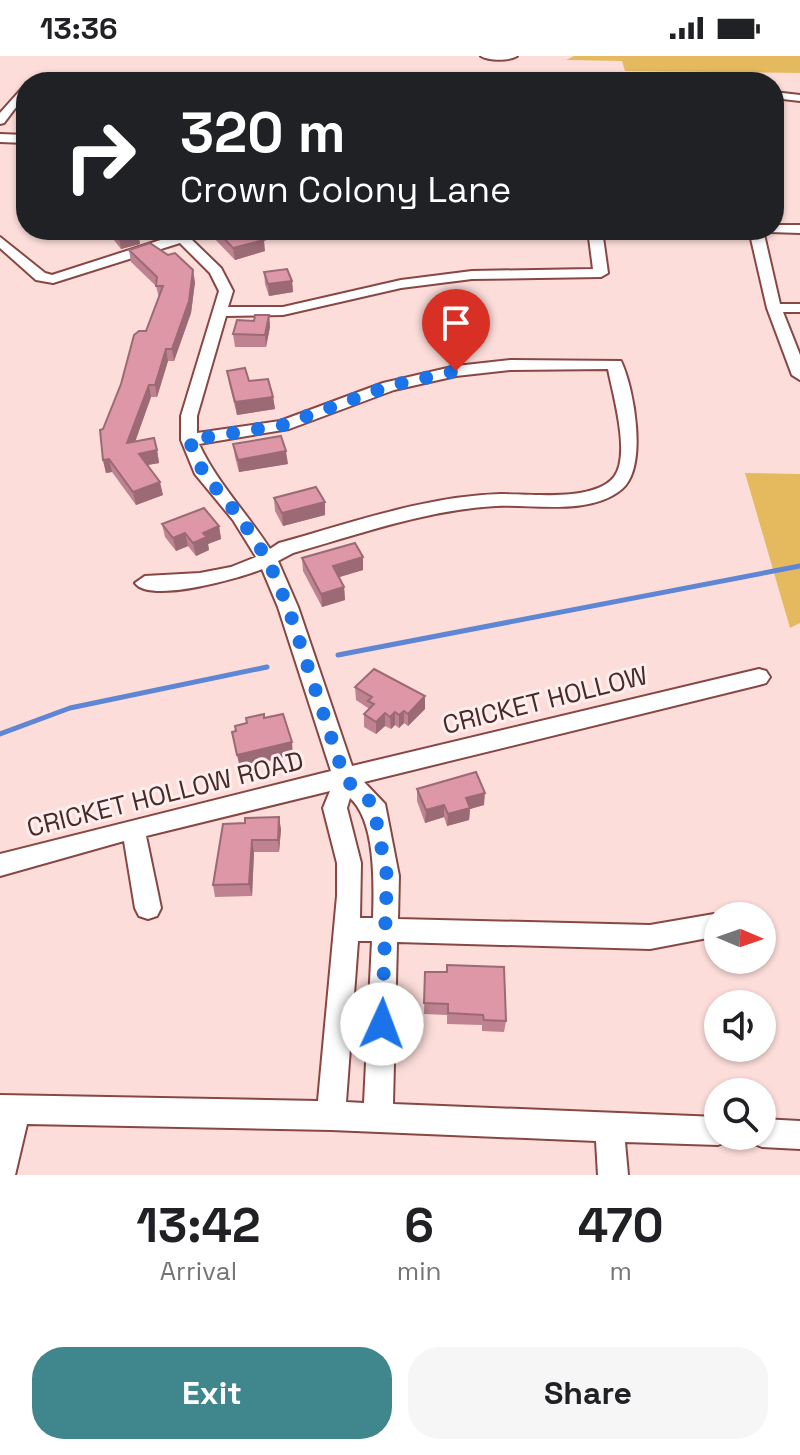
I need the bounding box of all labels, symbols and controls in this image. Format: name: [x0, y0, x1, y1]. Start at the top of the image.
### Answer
text: 13:36: [40, 9, 118, 48]
text: 320 m: [180, 97, 346, 168]
icon: right: [48, 104, 152, 208]
text: Crown Colony Lane: [180, 167, 511, 213]
pin: [422, 289, 490, 371]
icon: arrive: [434, 301, 478, 345]
street label: CRICKET HOLLOW: [439, 658, 651, 742]
street label: CRICKET HOLLOW ROAD: [23, 743, 307, 845]
north arrow: [704, 902, 776, 974]
map controls: [704, 902, 776, 1150]
position arrow: [340, 982, 424, 1066]
button: sound: [704, 990, 776, 1062]
button: search: [704, 1078, 776, 1150]
text: 13:42: [136, 1195, 261, 1256]
text: 6: [404, 1195, 434, 1256]
text: 470: [578, 1195, 664, 1256]
text: Arrival: [160, 1254, 237, 1288]
text: min: [397, 1254, 441, 1288]
text: m: [610, 1254, 632, 1288]
button: Exit: [32, 1347, 392, 1439]
button: Share: [408, 1347, 768, 1439]

